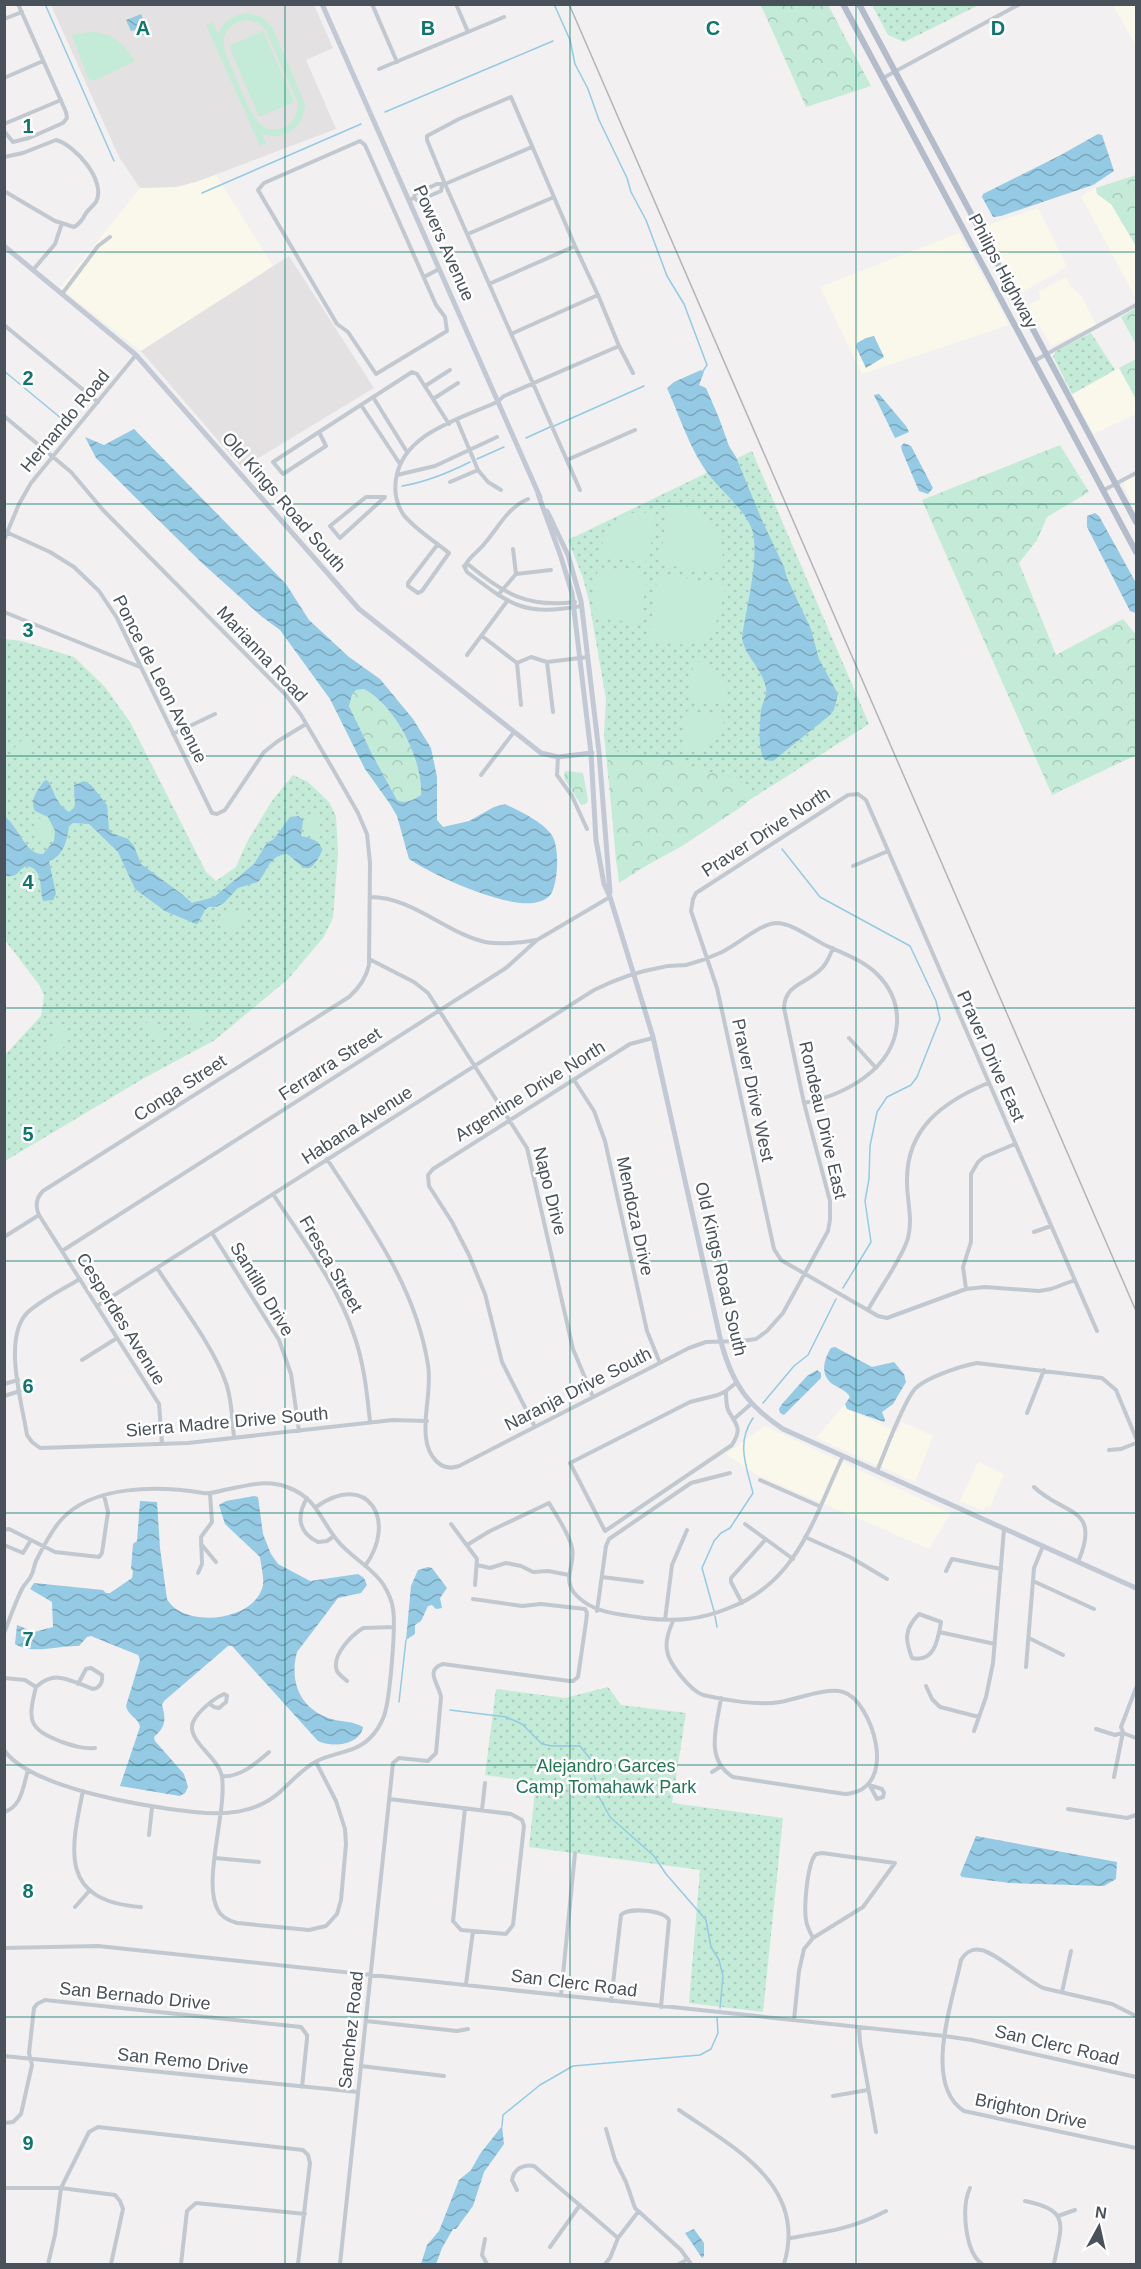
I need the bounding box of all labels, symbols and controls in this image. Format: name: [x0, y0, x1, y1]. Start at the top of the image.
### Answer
text: A: [136, 17, 150, 39]
text: B: [421, 17, 435, 39]
text: C: [706, 17, 720, 39]
text: D: [991, 17, 1005, 39]
text: 1: [22, 115, 34, 137]
street label: Powers Avenue: [409, 182, 479, 304]
street label: Philips Highway: [964, 210, 1042, 332]
street label: Hernando Road: [16, 366, 114, 476]
text: 2: [22, 367, 34, 389]
street label: Old Kings Road South: [218, 428, 350, 576]
street label: Ponce de Leon Avenue: [109, 592, 211, 766]
street label: Marianna Road: [213, 602, 311, 706]
text: 3: [22, 619, 34, 641]
street label: Praver Drive North: [698, 783, 834, 881]
text: 4: [22, 871, 34, 893]
street label: Praver Drive East: [953, 988, 1029, 1124]
street label: Praver Drive West: [728, 1017, 778, 1163]
street label: Ferrarra Street: [275, 1023, 385, 1105]
street label: Argentine Drive North: [451, 1037, 609, 1145]
street label: Rondeau Drive East: [795, 1039, 851, 1201]
street label: Conga Street: [130, 1051, 230, 1125]
street label: Habana Avenue: [298, 1082, 416, 1168]
text: 5: [22, 1123, 34, 1145]
street label: Napo Drive: [529, 1145, 571, 1237]
street label: Mendoza Drive: [613, 1155, 657, 1277]
street label: Old Kings Road South: [691, 1180, 751, 1358]
street label: Fresca Street: [295, 1212, 367, 1316]
street label: Santillo Drive: [226, 1238, 298, 1340]
street label: Cesperdes Avenue: [72, 1249, 170, 1389]
street label: Naranja Drive South: [501, 1343, 655, 1435]
text: 6: [22, 1375, 34, 1397]
street label: Sierra Madre Drive South: [125, 1403, 329, 1441]
text: 7: [22, 1628, 34, 1650]
park label: Alejandro Garces Camp Tomahawk Park: [516, 1756, 697, 1797]
text: 8: [22, 1880, 34, 1902]
street label: San Clerc Road: [510, 1965, 638, 2001]
street label: Sanchez Road: [335, 1970, 367, 2090]
street label: San Bernado Drive: [58, 1978, 212, 2014]
street label: San Clerc Road: [993, 2021, 1121, 2069]
street label: San Remo Drive: [116, 2044, 250, 2078]
street label: Brighton Drive: [973, 2089, 1089, 2133]
text: 9: [22, 2132, 34, 2154]
north arrow: [1069, 2197, 1129, 2257]
text: N: [1094, 2203, 1108, 2222]

